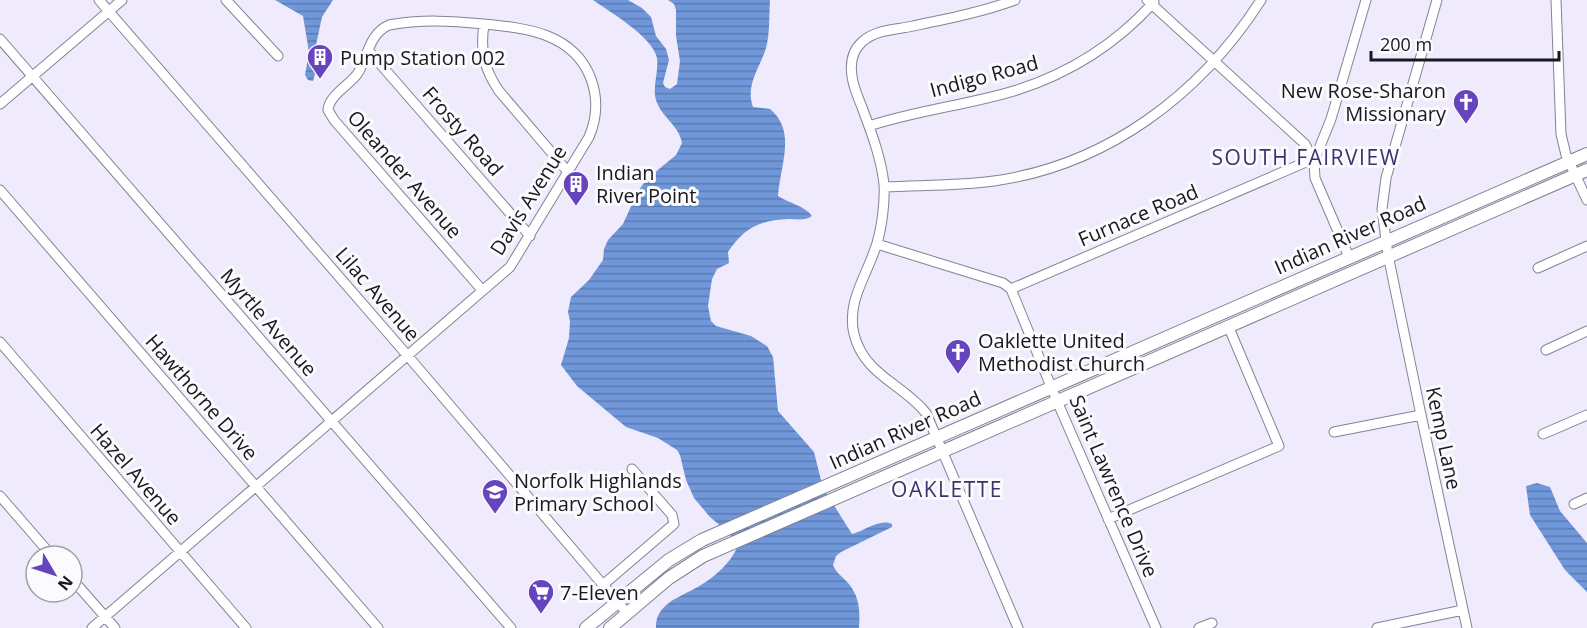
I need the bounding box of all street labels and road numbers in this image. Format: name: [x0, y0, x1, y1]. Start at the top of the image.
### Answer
street label: Indigo Road: [927, 49, 1041, 103]
street label: Frosty Road: [417, 81, 509, 181]
street label: Oleander Avenue: [342, 104, 468, 244]
street label: Davis Avenue: [483, 140, 573, 260]
street label: Furnace Road: [1074, 178, 1202, 252]
street label: Indian River Road: [1270, 189, 1430, 281]
street label: Lilac Avenue: [330, 241, 426, 347]
street label: Myrtle Avenue: [215, 262, 323, 382]
street label: Hawthorne Drive: [140, 328, 264, 466]
street label: Indian River Road: [825, 384, 985, 476]
street label: Kemp Lane: [1420, 384, 1468, 492]
street label: Saint Lawrence Drive: [1063, 391, 1165, 581]
street label: Hazel Avenue: [84, 417, 188, 531]

